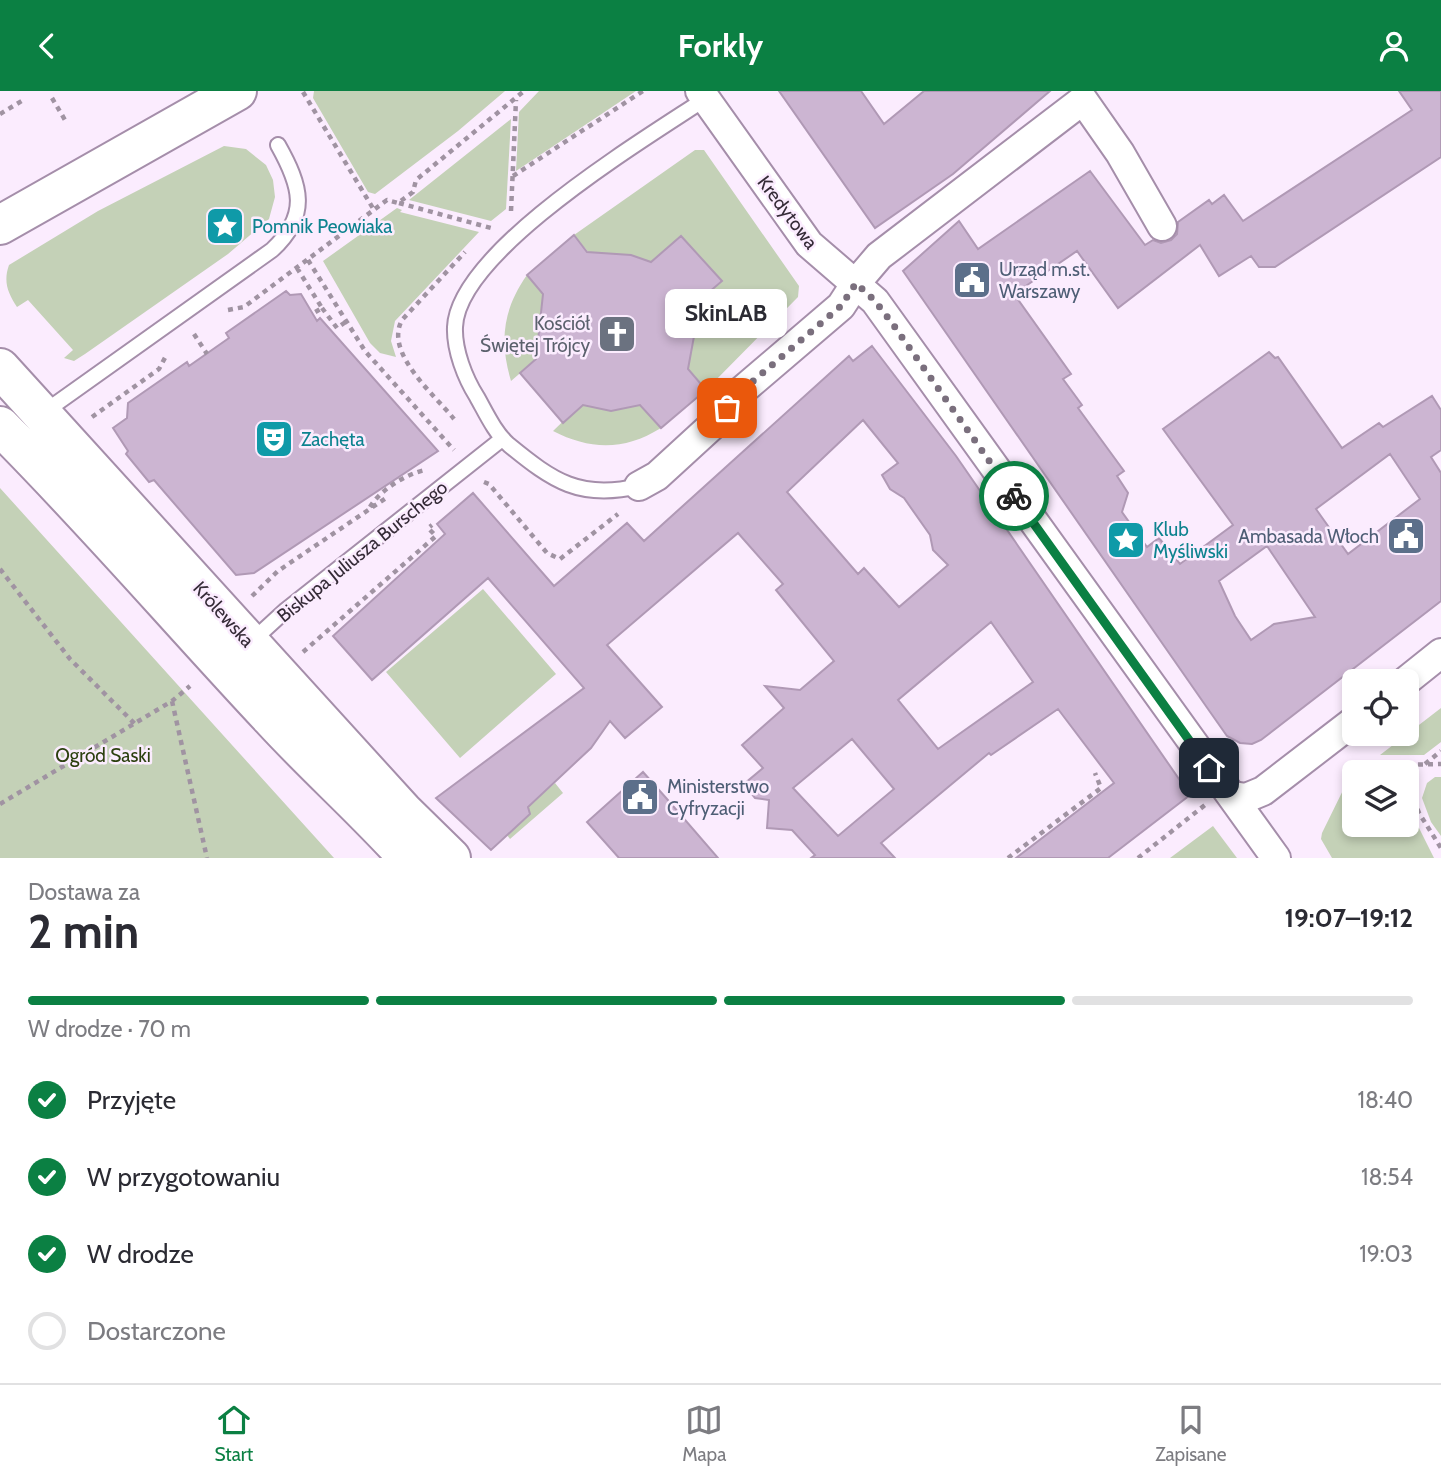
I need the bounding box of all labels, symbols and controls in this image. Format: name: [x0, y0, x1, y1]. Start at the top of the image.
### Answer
text: Forkly: [678, 26, 763, 65]
icon: back: [28, 27, 66, 65]
icon: person: [1375, 27, 1413, 65]
street label: Kredytowa: [753, 171, 823, 254]
place icon: Pomnik Peowiaka: [204, 205, 246, 247]
place label: Pomnik Peowiaka: [252, 215, 392, 238]
place label: Urząd m.st. Warszawy: [999, 258, 1090, 303]
public building icon: Urząd m.st. Warszawy: [951, 259, 993, 301]
callout: SkinLAB: [666, 289, 788, 338]
text: SkinLAB: [685, 299, 767, 327]
place label: Kościół Świętej Trójcy: [480, 312, 591, 357]
church icon: Kościół Świętej Trójcy: [596, 313, 638, 355]
pin: [697, 378, 757, 438]
icon: bag: [708, 389, 746, 427]
theatre icon: Zachęta: [253, 418, 295, 460]
place label: Zachęta: [301, 428, 365, 451]
courier: [979, 461, 1049, 531]
street label: Biskupa Juliusza Burschego: [273, 476, 452, 627]
icon: bike: [995, 477, 1033, 515]
public building icon: Ambasada Włoch: [1385, 515, 1427, 557]
place label: Klub Myśliwski: [1153, 518, 1228, 563]
place icon: Klub Myśliwski: [1105, 519, 1147, 561]
place label: Ambasada Włoch: [1238, 525, 1379, 548]
street label: Królewska: [188, 577, 259, 652]
map controls: [1342, 669, 1419, 837]
button: locate: [1342, 669, 1419, 746]
pin: [1179, 738, 1239, 798]
park label: Ogród Saski: [55, 744, 151, 767]
icon: home: [1190, 749, 1228, 787]
button: layers: [1342, 760, 1419, 837]
place label: Ministerstwo Cyfryzacji: [667, 775, 769, 820]
public building icon: Ministerstwo Cyfryzacji: [619, 776, 661, 818]
text: Dostawa za: [28, 878, 140, 906]
text: 19:07–19:12: [1284, 902, 1413, 934]
text: 2 min: [28, 904, 139, 960]
text: W drodze · 70 m: [28, 1015, 191, 1043]
icon: check: [28, 1081, 66, 1119]
text: Przyjęte: [87, 1084, 176, 1116]
text: 18:40: [1357, 1086, 1413, 1114]
icon: check: [28, 1158, 66, 1196]
text: W przygotowaniu: [87, 1161, 280, 1193]
text: 18:54: [1361, 1163, 1413, 1191]
icon: check: [28, 1235, 66, 1273]
text: W drodze: [87, 1238, 194, 1270]
text: 19:03: [1359, 1240, 1413, 1268]
text: Dostarczone: [87, 1315, 226, 1347]
tab: Start: [214, 1401, 253, 1466]
tab: Mapa: [682, 1401, 726, 1466]
tab: Zapisane: [1155, 1401, 1227, 1466]

